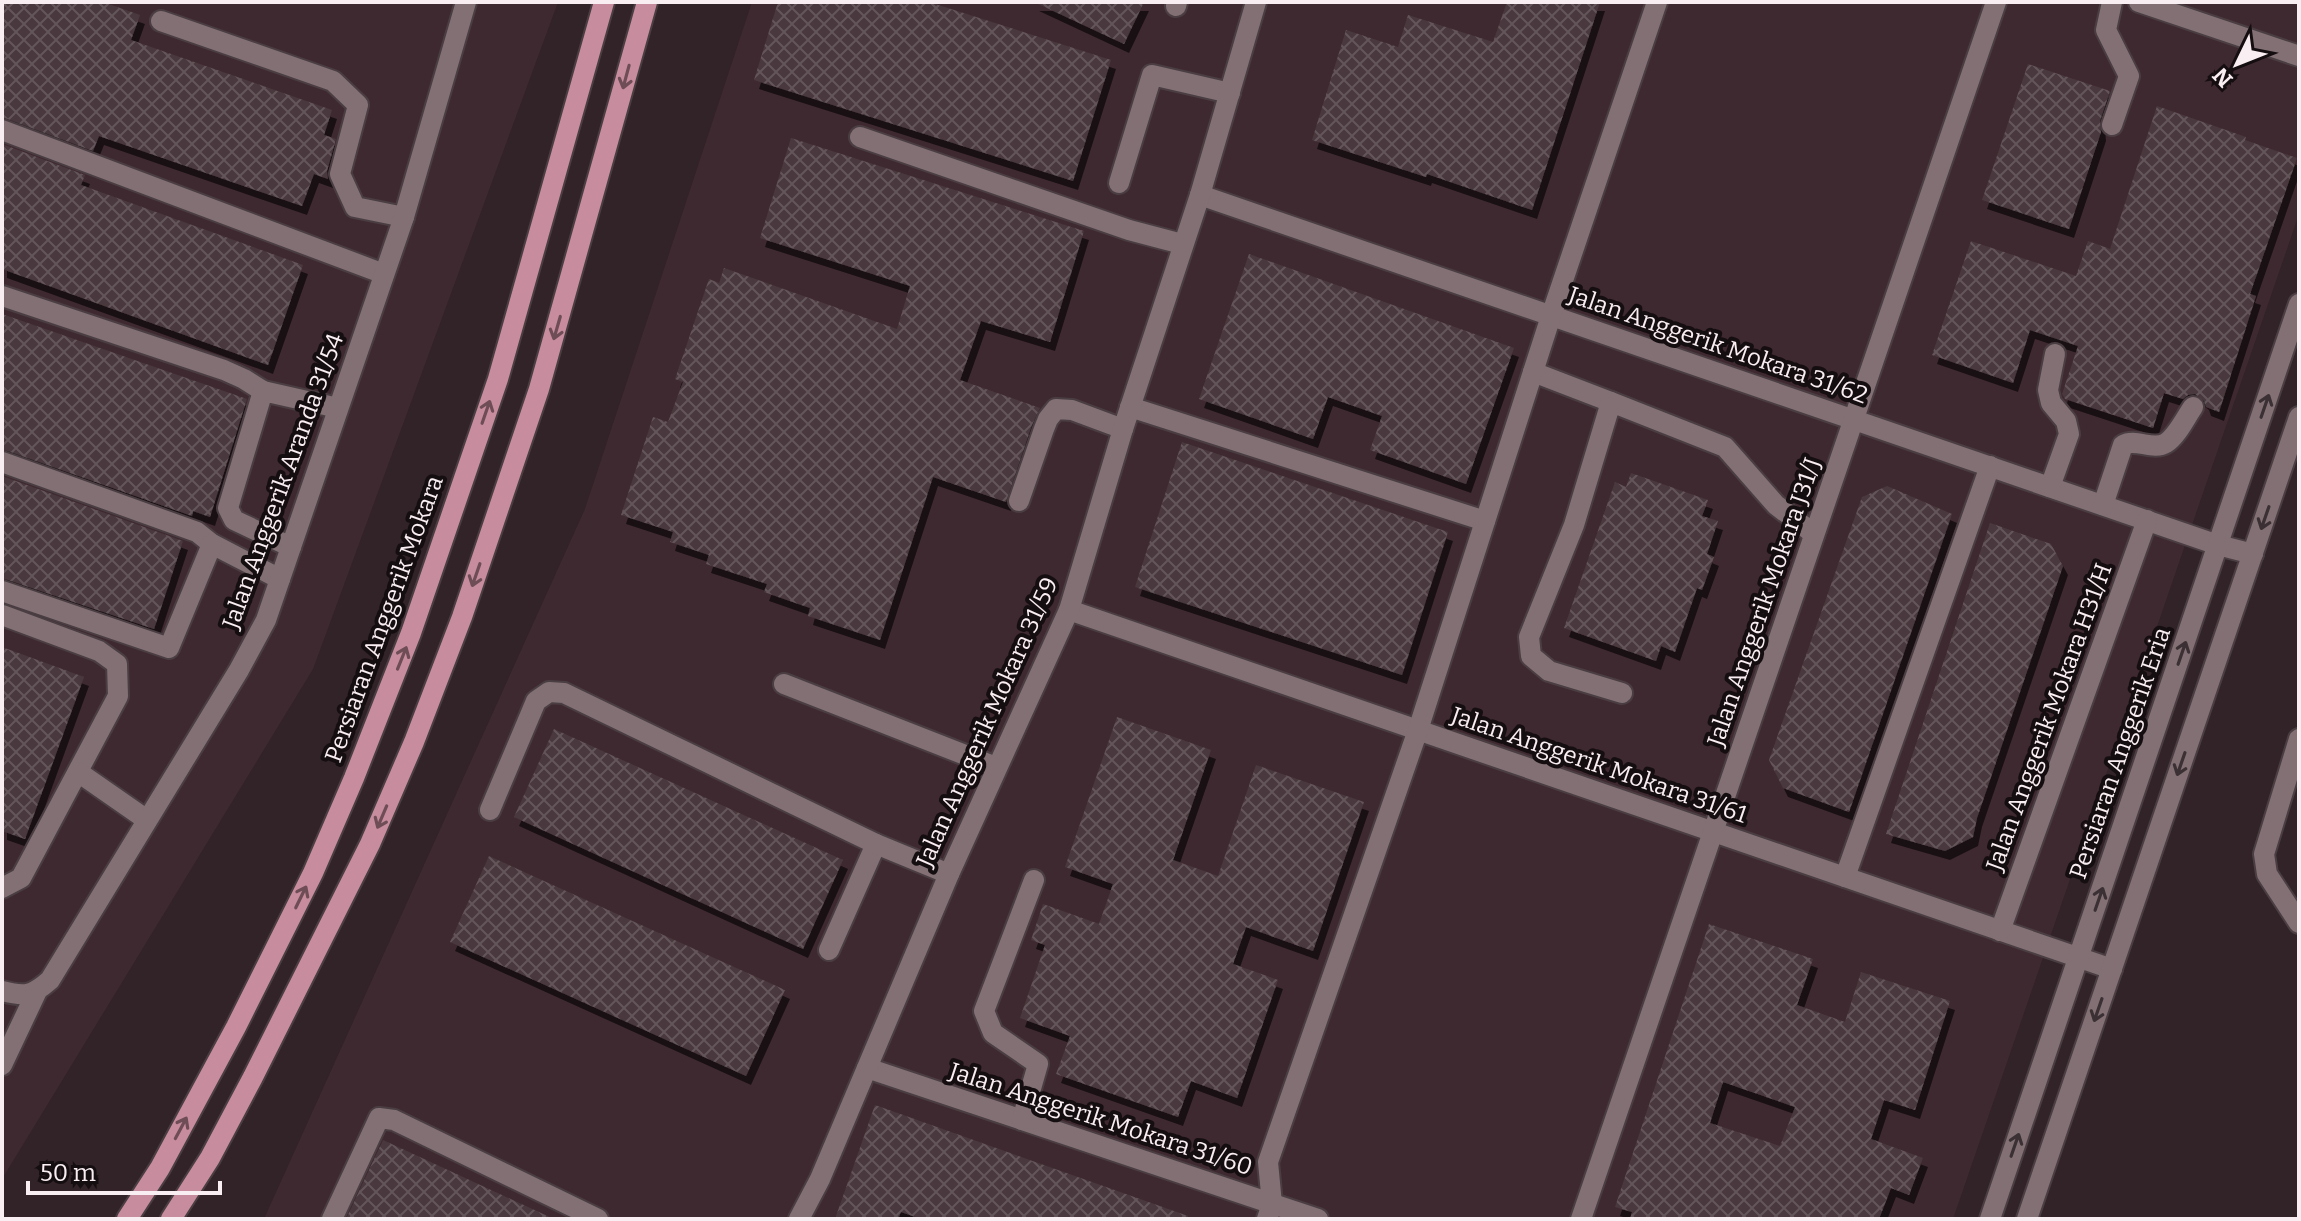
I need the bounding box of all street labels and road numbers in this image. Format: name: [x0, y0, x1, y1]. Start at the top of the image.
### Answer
street label: Jalan Anggerik Mokara 31/62: [1564, 280, 1871, 409]
street label: Jalan Anggerik Aranda 31/54: [216, 330, 350, 633]
street label: Jalan Anggerik Mokara J31/J: [1701, 454, 1827, 751]
street label: Persiaran Anggerik Mokara: [319, 472, 449, 766]
street label: Jalan Anggerik Mokara H31/H: [1980, 559, 2118, 875]
street label: Jalan Anggerik Mokara 31/59: [910, 573, 1064, 872]
street label: Persiaran Anggerik Eria: [2064, 624, 2176, 882]
street label: Jalan Anggerik Mokara 31/61: [1447, 701, 1751, 829]
street label: Jalan Anggerik Mokara 31/60: [945, 1056, 1256, 1181]

